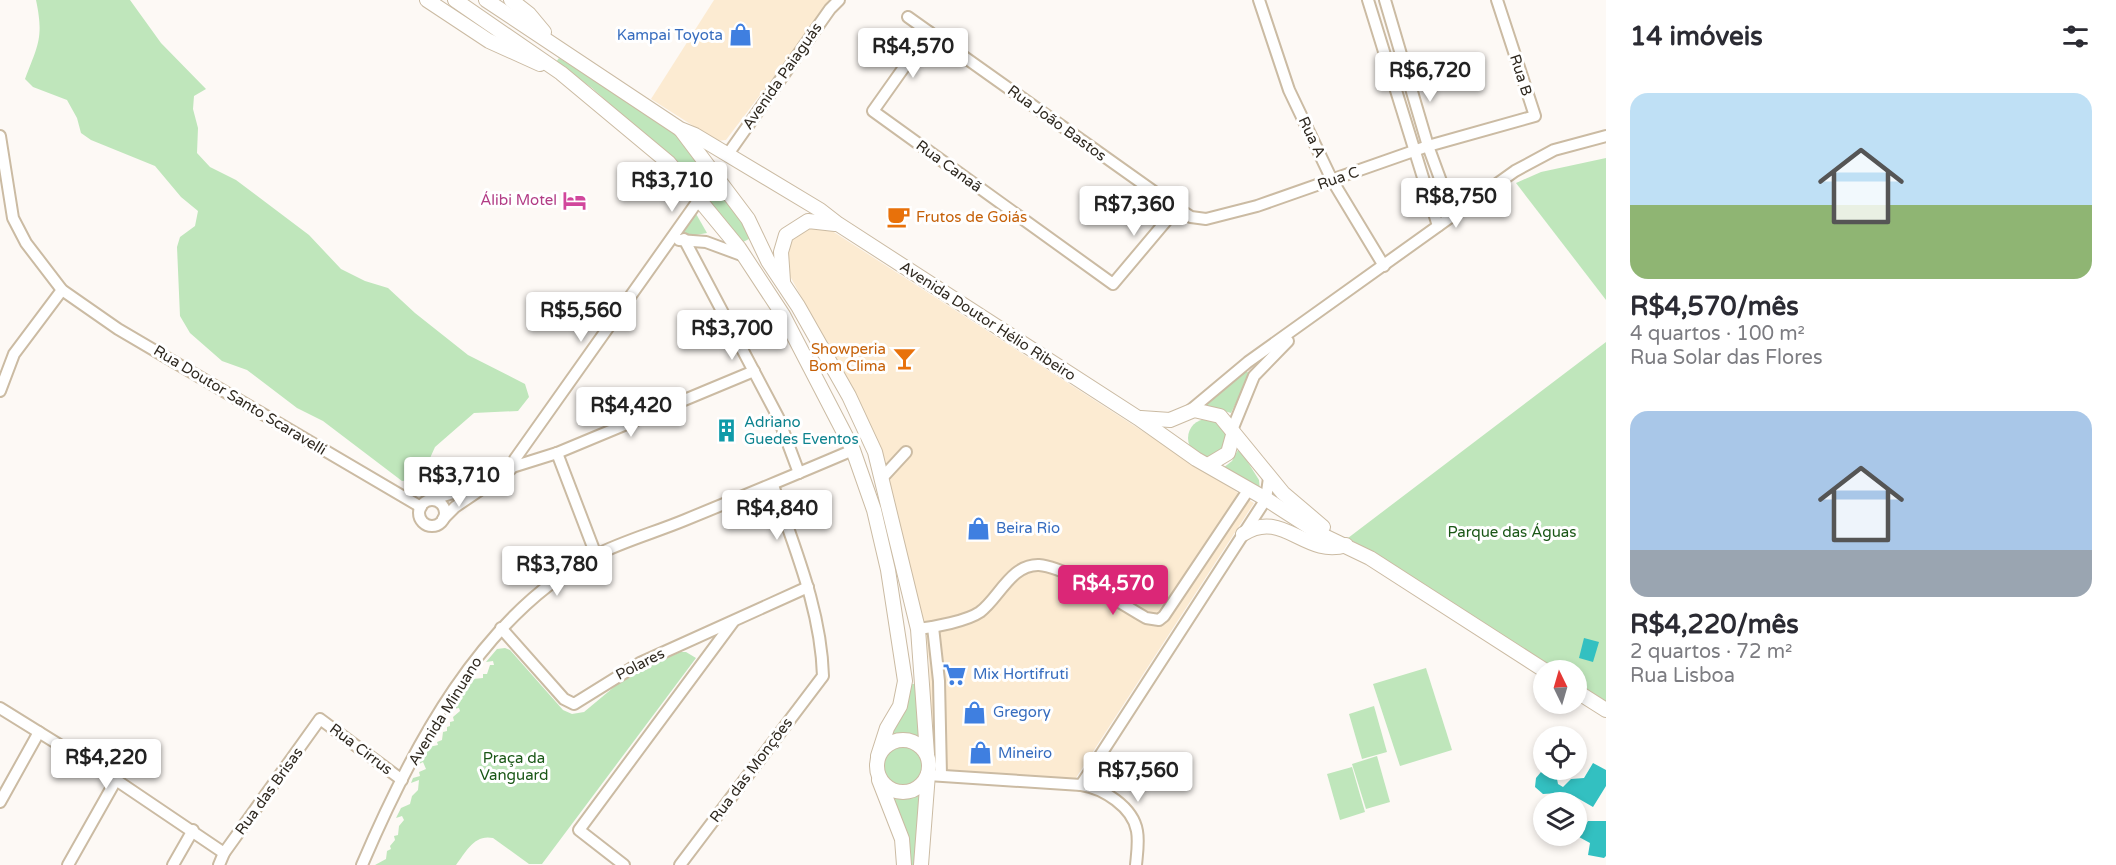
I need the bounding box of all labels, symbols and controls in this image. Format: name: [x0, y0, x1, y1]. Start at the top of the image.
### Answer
street label: Avenida Paiaguás: [738, 19, 826, 133]
icon: filters: [2059, 20, 2092, 53]
text: 14 imóveis: [1630, 21, 1763, 52]
shop icon: Kampai Toyota: [728, 22, 754, 48]
place label: Kampai Toyota: [617, 26, 723, 44]
pin: R$4,570: [858, 28, 968, 79]
text: R$4,570: [872, 35, 954, 59]
pin: R$6,720: [1375, 52, 1485, 103]
street label: Rua B: [1506, 52, 1536, 98]
text: R$6,720: [1389, 59, 1471, 83]
street label: Rua João Bastos: [1004, 81, 1110, 165]
street label: Rua A: [1295, 114, 1329, 160]
icon: home: [1807, 132, 1915, 240]
street label: Rua Canaã: [913, 136, 985, 196]
pin: R$3,710: [617, 162, 727, 213]
street label: Rua C: [1315, 163, 1361, 193]
text: R$3,710: [631, 169, 713, 193]
pin: R$8,750: [1401, 178, 1511, 229]
text: R$8,750: [1415, 185, 1497, 209]
pin: R$7,360: [1079, 186, 1189, 237]
hotel icon: Álibi Motel: [562, 187, 588, 213]
place label: Álibi Motel: [480, 191, 557, 209]
text: R$7,360: [1094, 193, 1175, 217]
cafe icon: Frutos de Goiás: [885, 204, 911, 230]
place label: Frutos de Goiás: [916, 208, 1027, 226]
street label: Avenida Doutor Hélio Ribeiro: [897, 257, 1079, 385]
text: R$4,570/mês: [1630, 291, 1799, 322]
pin: R$5,560: [526, 292, 636, 343]
text: R$5,560: [540, 299, 622, 323]
pin: R$3,700: [677, 310, 787, 361]
text: R$3,700: [691, 317, 773, 341]
text: 4 quartos · 100 m²: [1630, 322, 1805, 346]
place label: Showperia Bom Clima: [809, 340, 886, 375]
street label: Rua Doutor Santo Scaravelli: [150, 341, 330, 459]
bar icon: Showperia Bom Clima: [891, 345, 917, 371]
text: Rua Solar das Flores: [1630, 346, 1823, 370]
pin: R$4,420: [576, 387, 686, 438]
text: R$4,420: [590, 394, 672, 418]
place label: Adriano Guedes Eventos: [744, 413, 859, 448]
building icon: Adriano Guedes Eventos: [713, 418, 739, 444]
icon: home: [1807, 450, 1915, 558]
pin: R$3,710: [404, 457, 514, 508]
text: R$3,710: [418, 464, 500, 488]
pin: R$4,840: [722, 490, 832, 541]
text: R$4,840: [736, 497, 818, 521]
shop icon: Beira Rio: [965, 515, 991, 541]
place label: Beira Rio: [996, 519, 1060, 537]
park label: Parque das Águas: [1448, 523, 1576, 541]
pin: R$3,780: [502, 546, 612, 597]
text: R$3,780: [516, 553, 598, 577]
pin: R$4,570: [1058, 565, 1168, 616]
text: R$4,570: [1072, 572, 1154, 596]
text: R$4,220/mês: [1630, 609, 1799, 640]
text: 2 quartos · 72 m²: [1630, 640, 1792, 664]
street label: Polares: [613, 644, 667, 684]
street label: Avenida Minuano: [404, 653, 486, 769]
north arrow: [1533, 660, 1587, 714]
map controls: [1533, 660, 1587, 846]
supermarket icon: Mix Hortifruti: [942, 661, 968, 687]
text: Rua Lisboa: [1630, 664, 1735, 688]
place label: Mix Hortifruti: [973, 665, 1069, 683]
shop icon: Gregory: [962, 699, 988, 725]
place label: Gregory: [993, 703, 1051, 721]
street label: Rua das Monções: [706, 714, 796, 826]
street label: Rua Cirrus: [326, 720, 396, 778]
button: locate: [1533, 726, 1587, 780]
pin: R$4,220: [51, 739, 161, 790]
shop icon: Mineiro: [967, 740, 993, 766]
street label: Rua das Brisas: [231, 744, 307, 838]
place label: Mineiro: [998, 744, 1052, 762]
text: R$4,220: [65, 746, 147, 770]
park label: Praça da Vanguard: [479, 749, 549, 784]
pin: R$7,560: [1083, 752, 1193, 803]
text: R$7,560: [1098, 759, 1179, 783]
button: layers: [1533, 792, 1587, 846]

